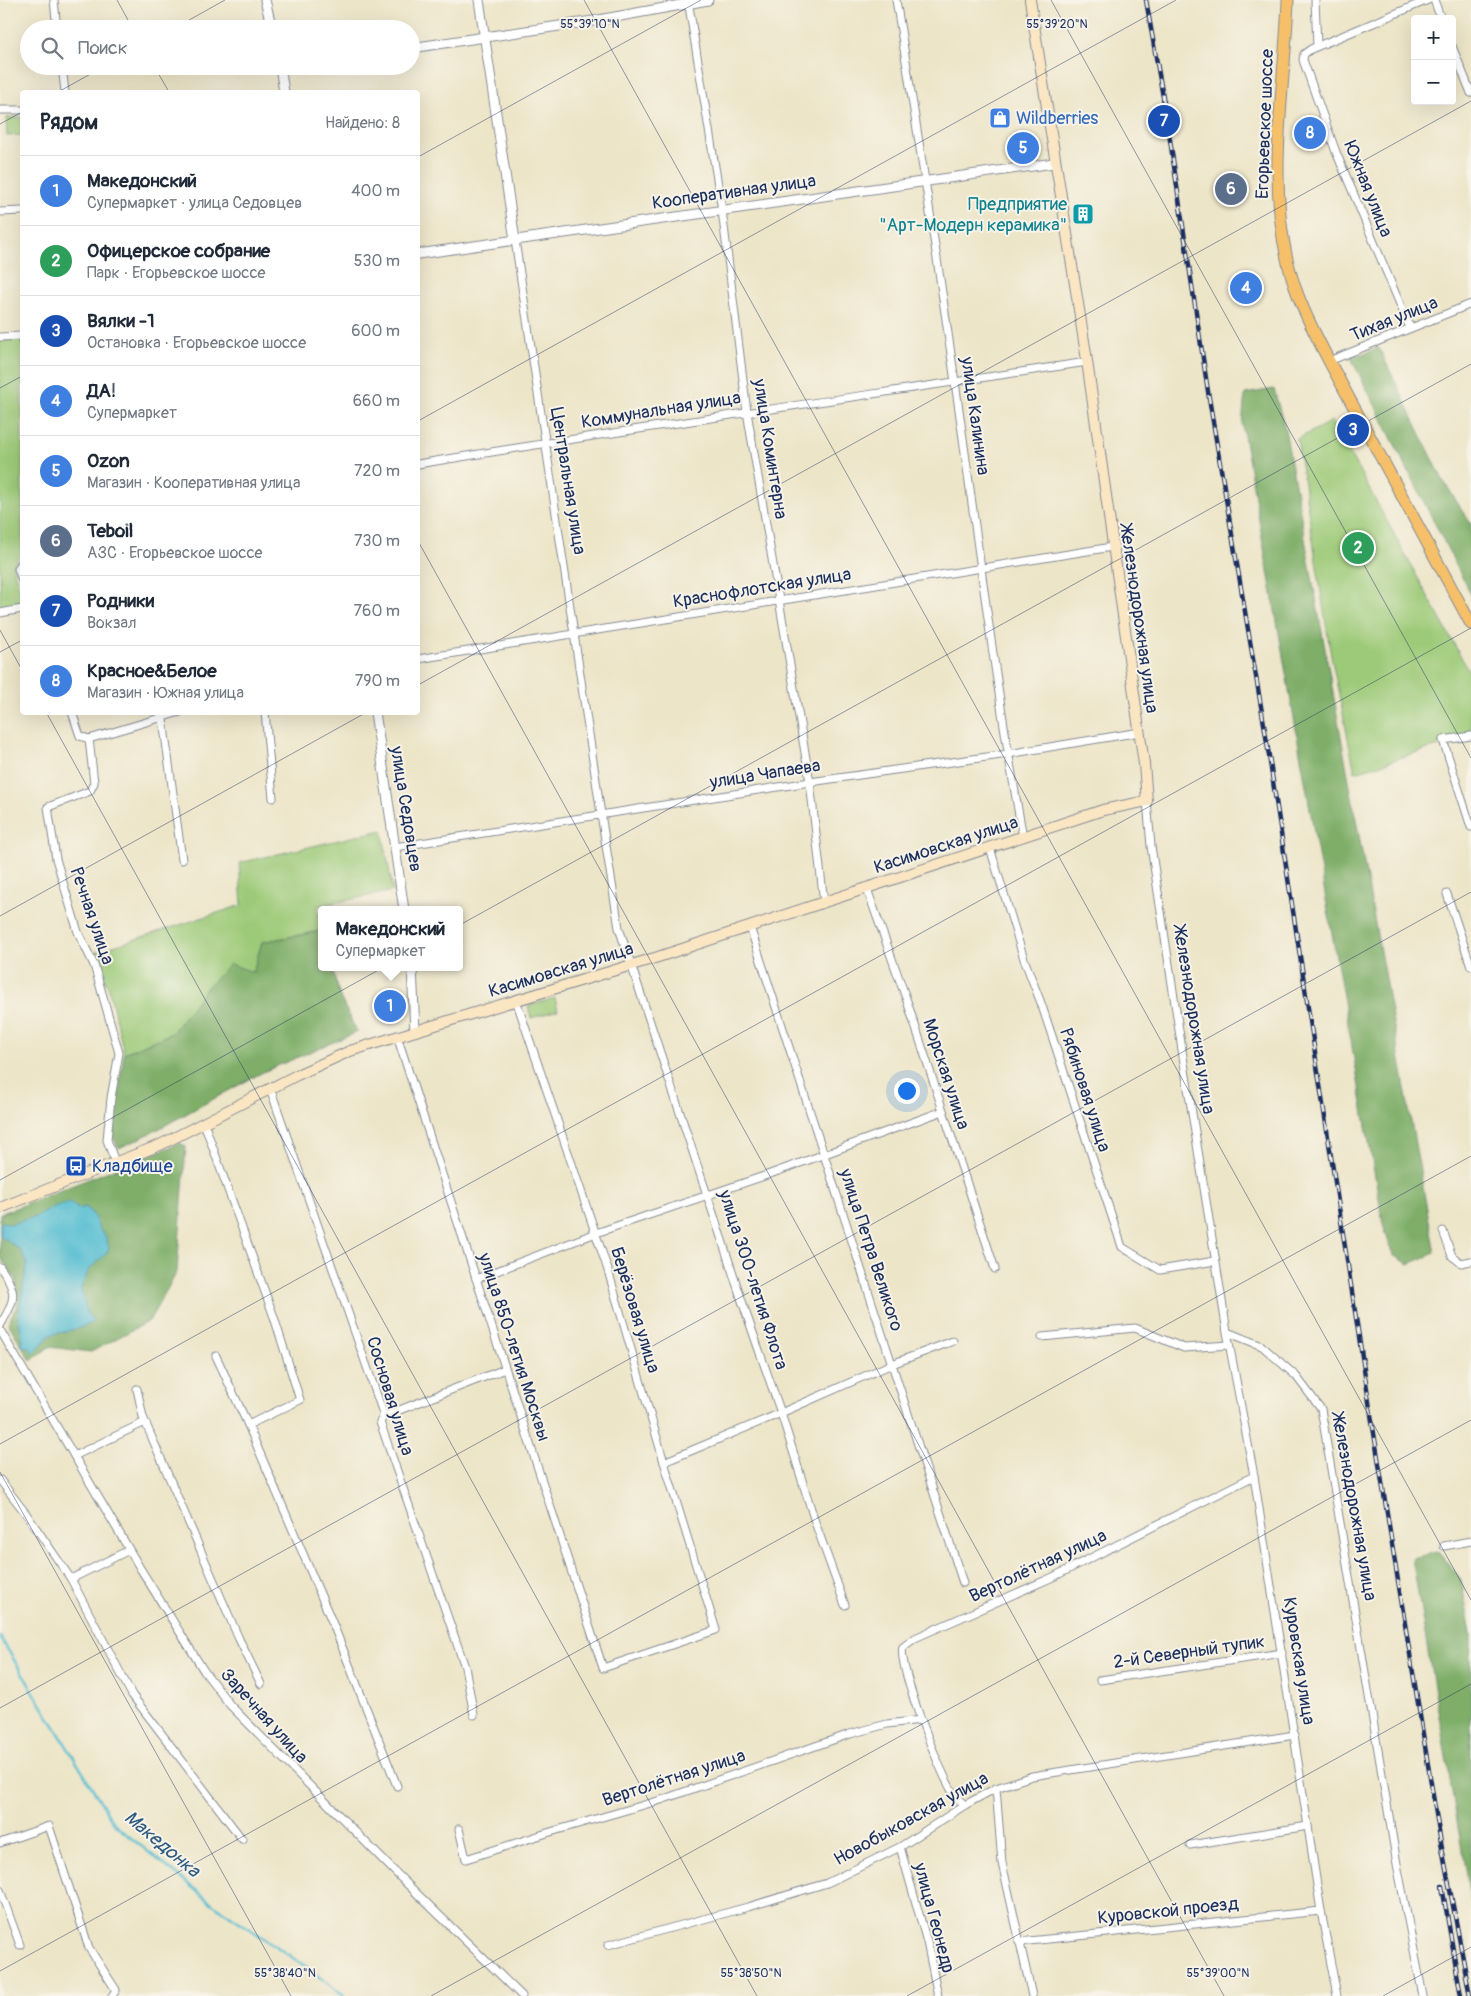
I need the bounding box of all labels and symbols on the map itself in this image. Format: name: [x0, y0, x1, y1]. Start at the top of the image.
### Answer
text: 55°39'10"N: [560, 17, 620, 32]
text: 55°39'20"N: [1026, 17, 1088, 32]
street label: Егорьевское шоссе: [1251, 48, 1279, 199]
pin: 7: [1148, 102, 1180, 140]
shop icon: Wildberries: [988, 106, 1012, 130]
place label: Wildberries: [1016, 107, 1098, 130]
pin: 8: [1294, 114, 1326, 152]
pin: 5: [1007, 129, 1039, 167]
street label: Южная улица: [1338, 138, 1398, 240]
street label: Кооперативная улица: [651, 169, 817, 215]
pin: 6: [1215, 170, 1247, 208]
place label: Предприятие "Арт-Модерн керамика": [879, 193, 1067, 237]
building icon: Предприятие "Арт-Модерн керамика": [1071, 202, 1095, 226]
pin: 4: [1230, 269, 1262, 307]
street label: Тихая улица: [1347, 291, 1441, 347]
street label: улица Калинина: [955, 354, 995, 477]
street label: улица Коминтерна: [747, 376, 792, 521]
street label: Коммунальная улица: [580, 386, 742, 434]
street label: Центральная улица: [545, 406, 591, 556]
pin: 3: [1337, 411, 1369, 449]
street label: Железнодорожная улица: [1114, 520, 1164, 715]
pin: 2: [1342, 529, 1374, 567]
street label: Краснофлотская улица: [671, 563, 853, 613]
street label: улица Седовцев: [385, 743, 427, 874]
street label: улица Чапаева: [707, 754, 822, 794]
street label: Касимовская улица: [871, 811, 1021, 879]
street label: Речная улица: [65, 864, 119, 968]
street label: Железнодорожная улица: [1167, 921, 1220, 1116]
street label: Касимовская улица: [486, 937, 636, 1003]
pin: 1: [374, 987, 406, 1025]
street label: Морская улица: [917, 1016, 975, 1132]
street label: Рябиновая улица: [1054, 1025, 1116, 1155]
your location: [894, 1078, 920, 1104]
bus stop icon: Кладбище: [64, 1154, 88, 1178]
place label: Кладбище: [92, 1155, 173, 1178]
street label: улица Петра Великого: [834, 1165, 908, 1334]
street label: улица 300-летия Флота: [713, 1186, 793, 1373]
street label: Берёзовая улица: [605, 1244, 665, 1376]
street label: улица 850-летия Москвы: [472, 1249, 555, 1444]
street label: Сосновая улица: [361, 1334, 419, 1458]
street label: Железнодорожная улица: [1326, 1408, 1382, 1603]
street label: Вертолётная улица: [966, 1524, 1110, 1608]
street label: Куровская улица: [1278, 1595, 1320, 1727]
street label: 2-й Северный тупик: [1112, 1630, 1266, 1674]
street label: Заречная улица: [215, 1664, 313, 1768]
street label: Вертолётная улица: [600, 1744, 748, 1812]
street label: Новобыковская улица: [830, 1767, 992, 1871]
water label: Македонка: [119, 1805, 206, 1883]
street label: улица Геонедр: [908, 1859, 960, 1976]
street label: Куровской проезд: [1096, 1892, 1240, 1930]
text: 55°38'40"N: [254, 1966, 316, 1981]
text: 55°38'50"N: [720, 1966, 782, 1981]
text: 55°39'00"N: [1187, 1966, 1249, 1981]

